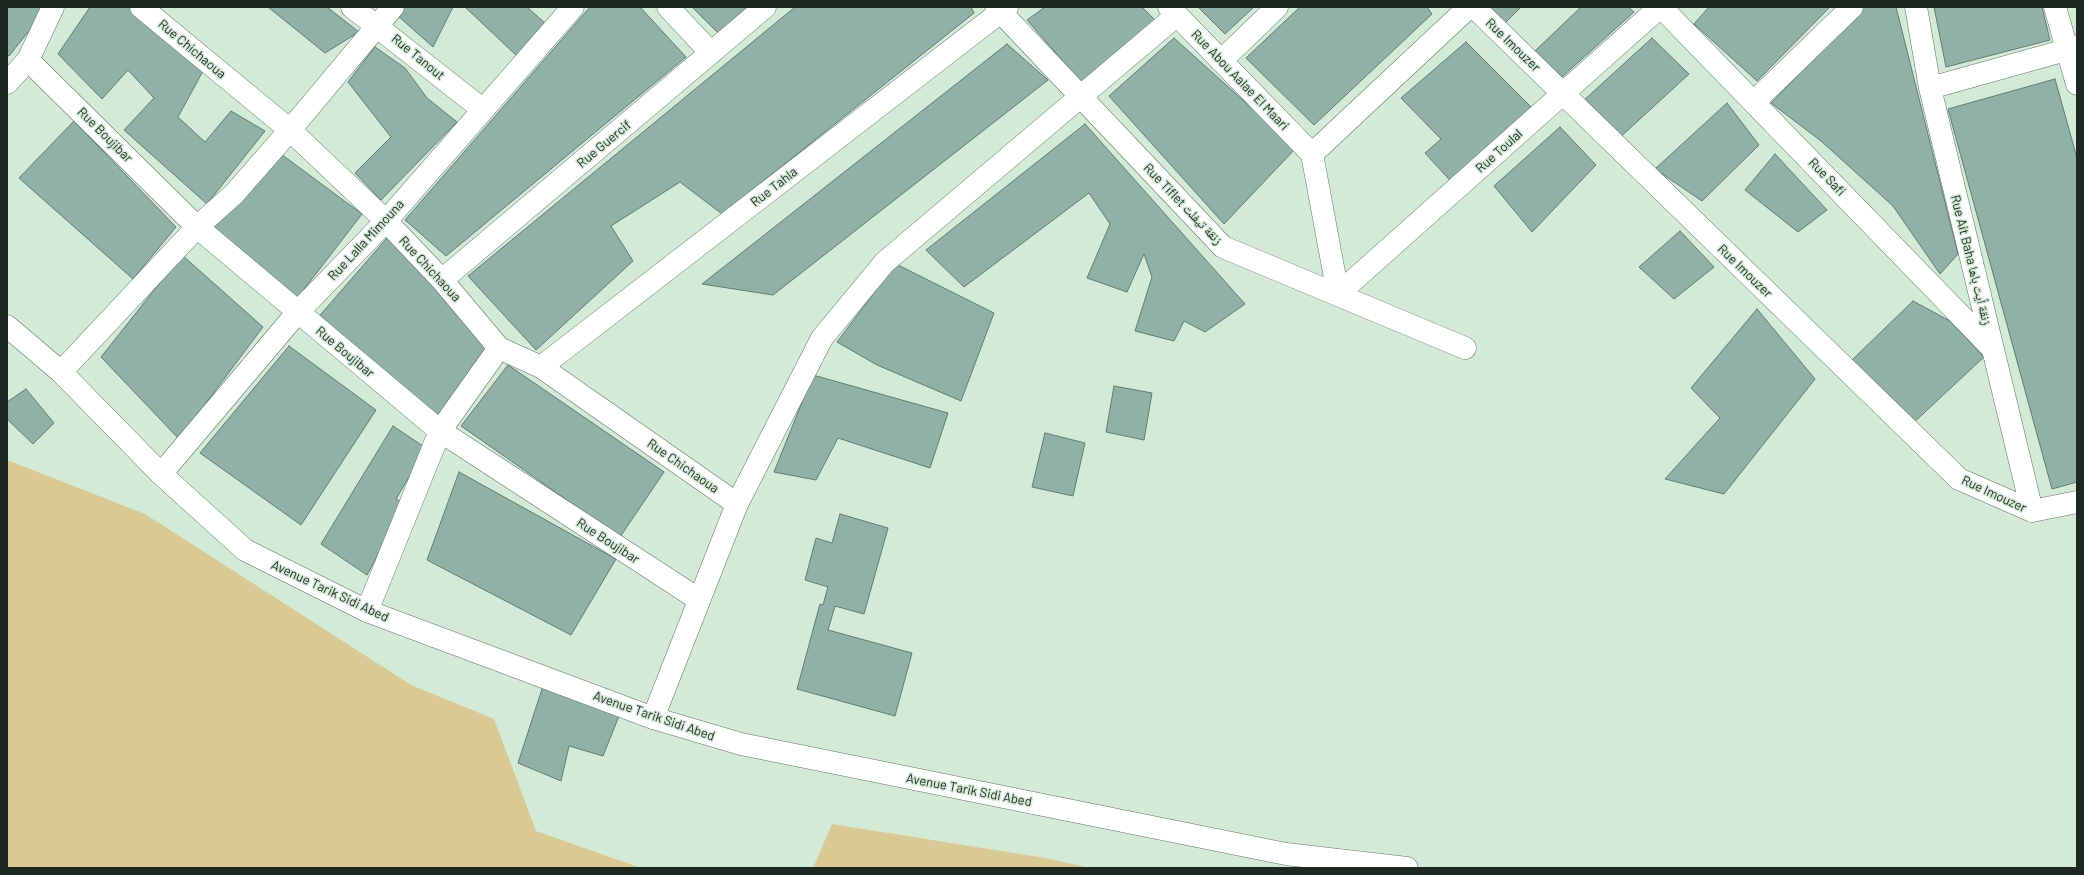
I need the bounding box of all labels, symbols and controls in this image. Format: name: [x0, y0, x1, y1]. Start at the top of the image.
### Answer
street label: Rue Imouzer: [1482, 15, 1544, 75]
street label: Rue Chichaoua: [155, 16, 229, 82]
street label: Rue Abou Aalae El Maari: [1188, 26, 1292, 134]
street label: Rue Tanout: [388, 31, 448, 83]
street label: Rue Boujibar: [74, 104, 136, 166]
street label: Rue Guercif: [574, 117, 634, 171]
street label: Rue Toulal: [1472, 126, 1526, 176]
street label: Rue Safi: [1805, 155, 1849, 199]
street label: Rue Tiflet زنقة تيفلت: [1140, 160, 1226, 248]
street label: Rue Tahla: [748, 164, 800, 210]
street label: Rue Ait Baha زنقة أيت باها: [1947, 193, 1995, 327]
street label: Rue Lalla Mimouna: [325, 196, 407, 284]
street label: Rue Chichaoua: [396, 233, 464, 305]
street label: Rue Imouzer: [1714, 241, 1776, 301]
street label: Rue Boujibar: [313, 323, 377, 381]
street label: Rue Chichaoua: [644, 436, 722, 496]
street label: Rue Imouzer: [1959, 472, 2029, 516]
street label: Rue Boujibar: [574, 515, 642, 567]
street label: Avenue Tarik Sidi Abed: [269, 557, 391, 625]
street label: Avenue Tarik Sidi Abed: [591, 688, 717, 744]
street label: Avenue Tarik Sidi Abed: [905, 770, 1033, 810]

